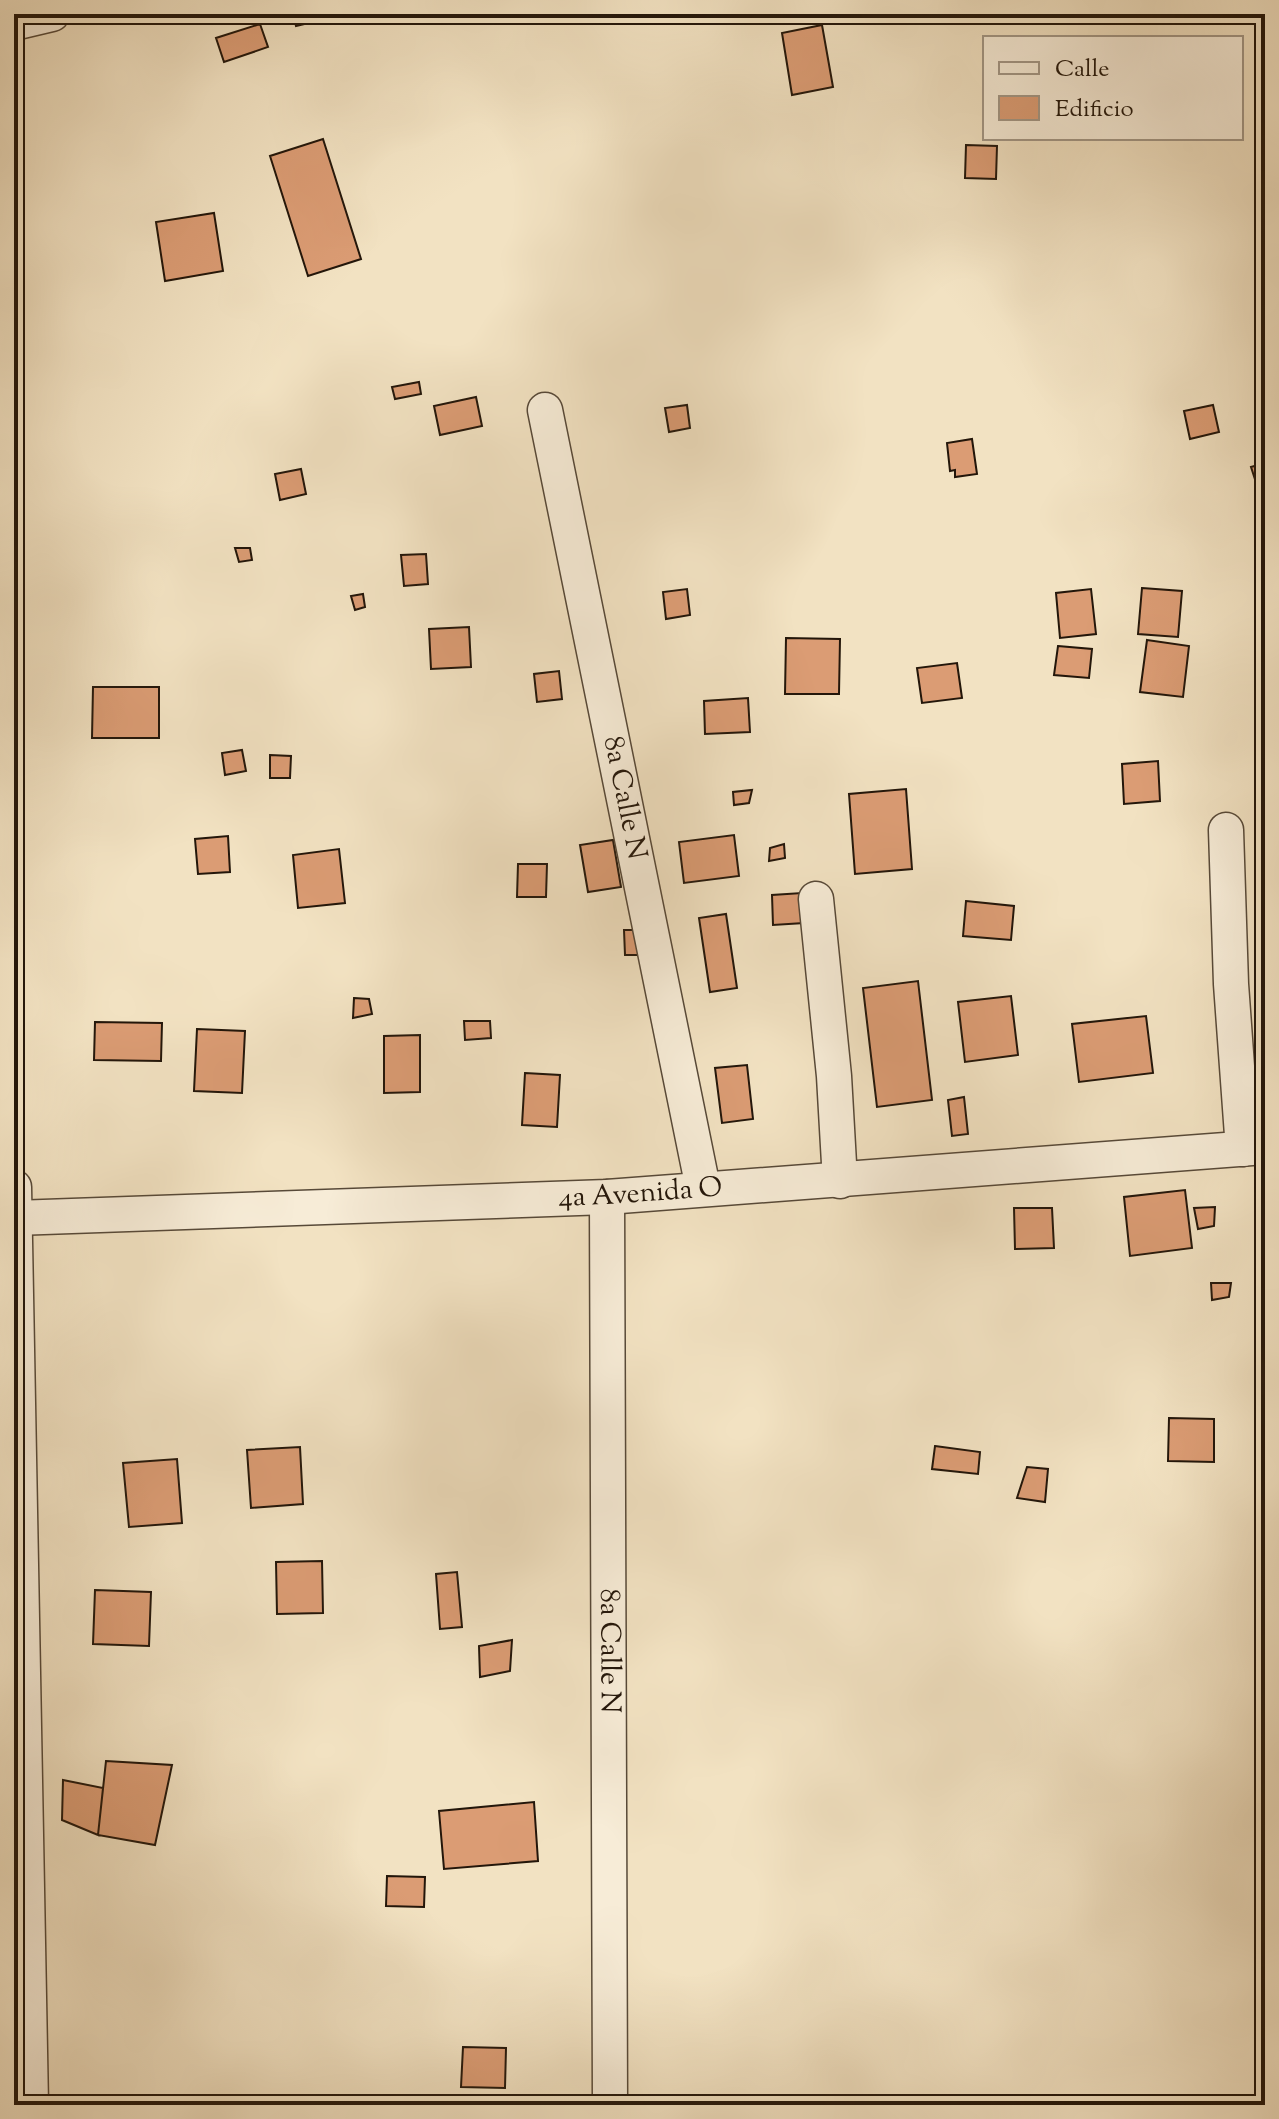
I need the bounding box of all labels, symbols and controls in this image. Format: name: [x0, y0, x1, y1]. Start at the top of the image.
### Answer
legend: [983, 36, 1243, 140]
text: Calle: [1055, 53, 1109, 87]
text: Edificio: [1055, 93, 1134, 127]
street label: 8a Calle N: [592, 733, 656, 863]
street label: 4a Avenida O: [558, 1168, 724, 1219]
street label: 8a Calle N: [588, 1589, 629, 1713]

